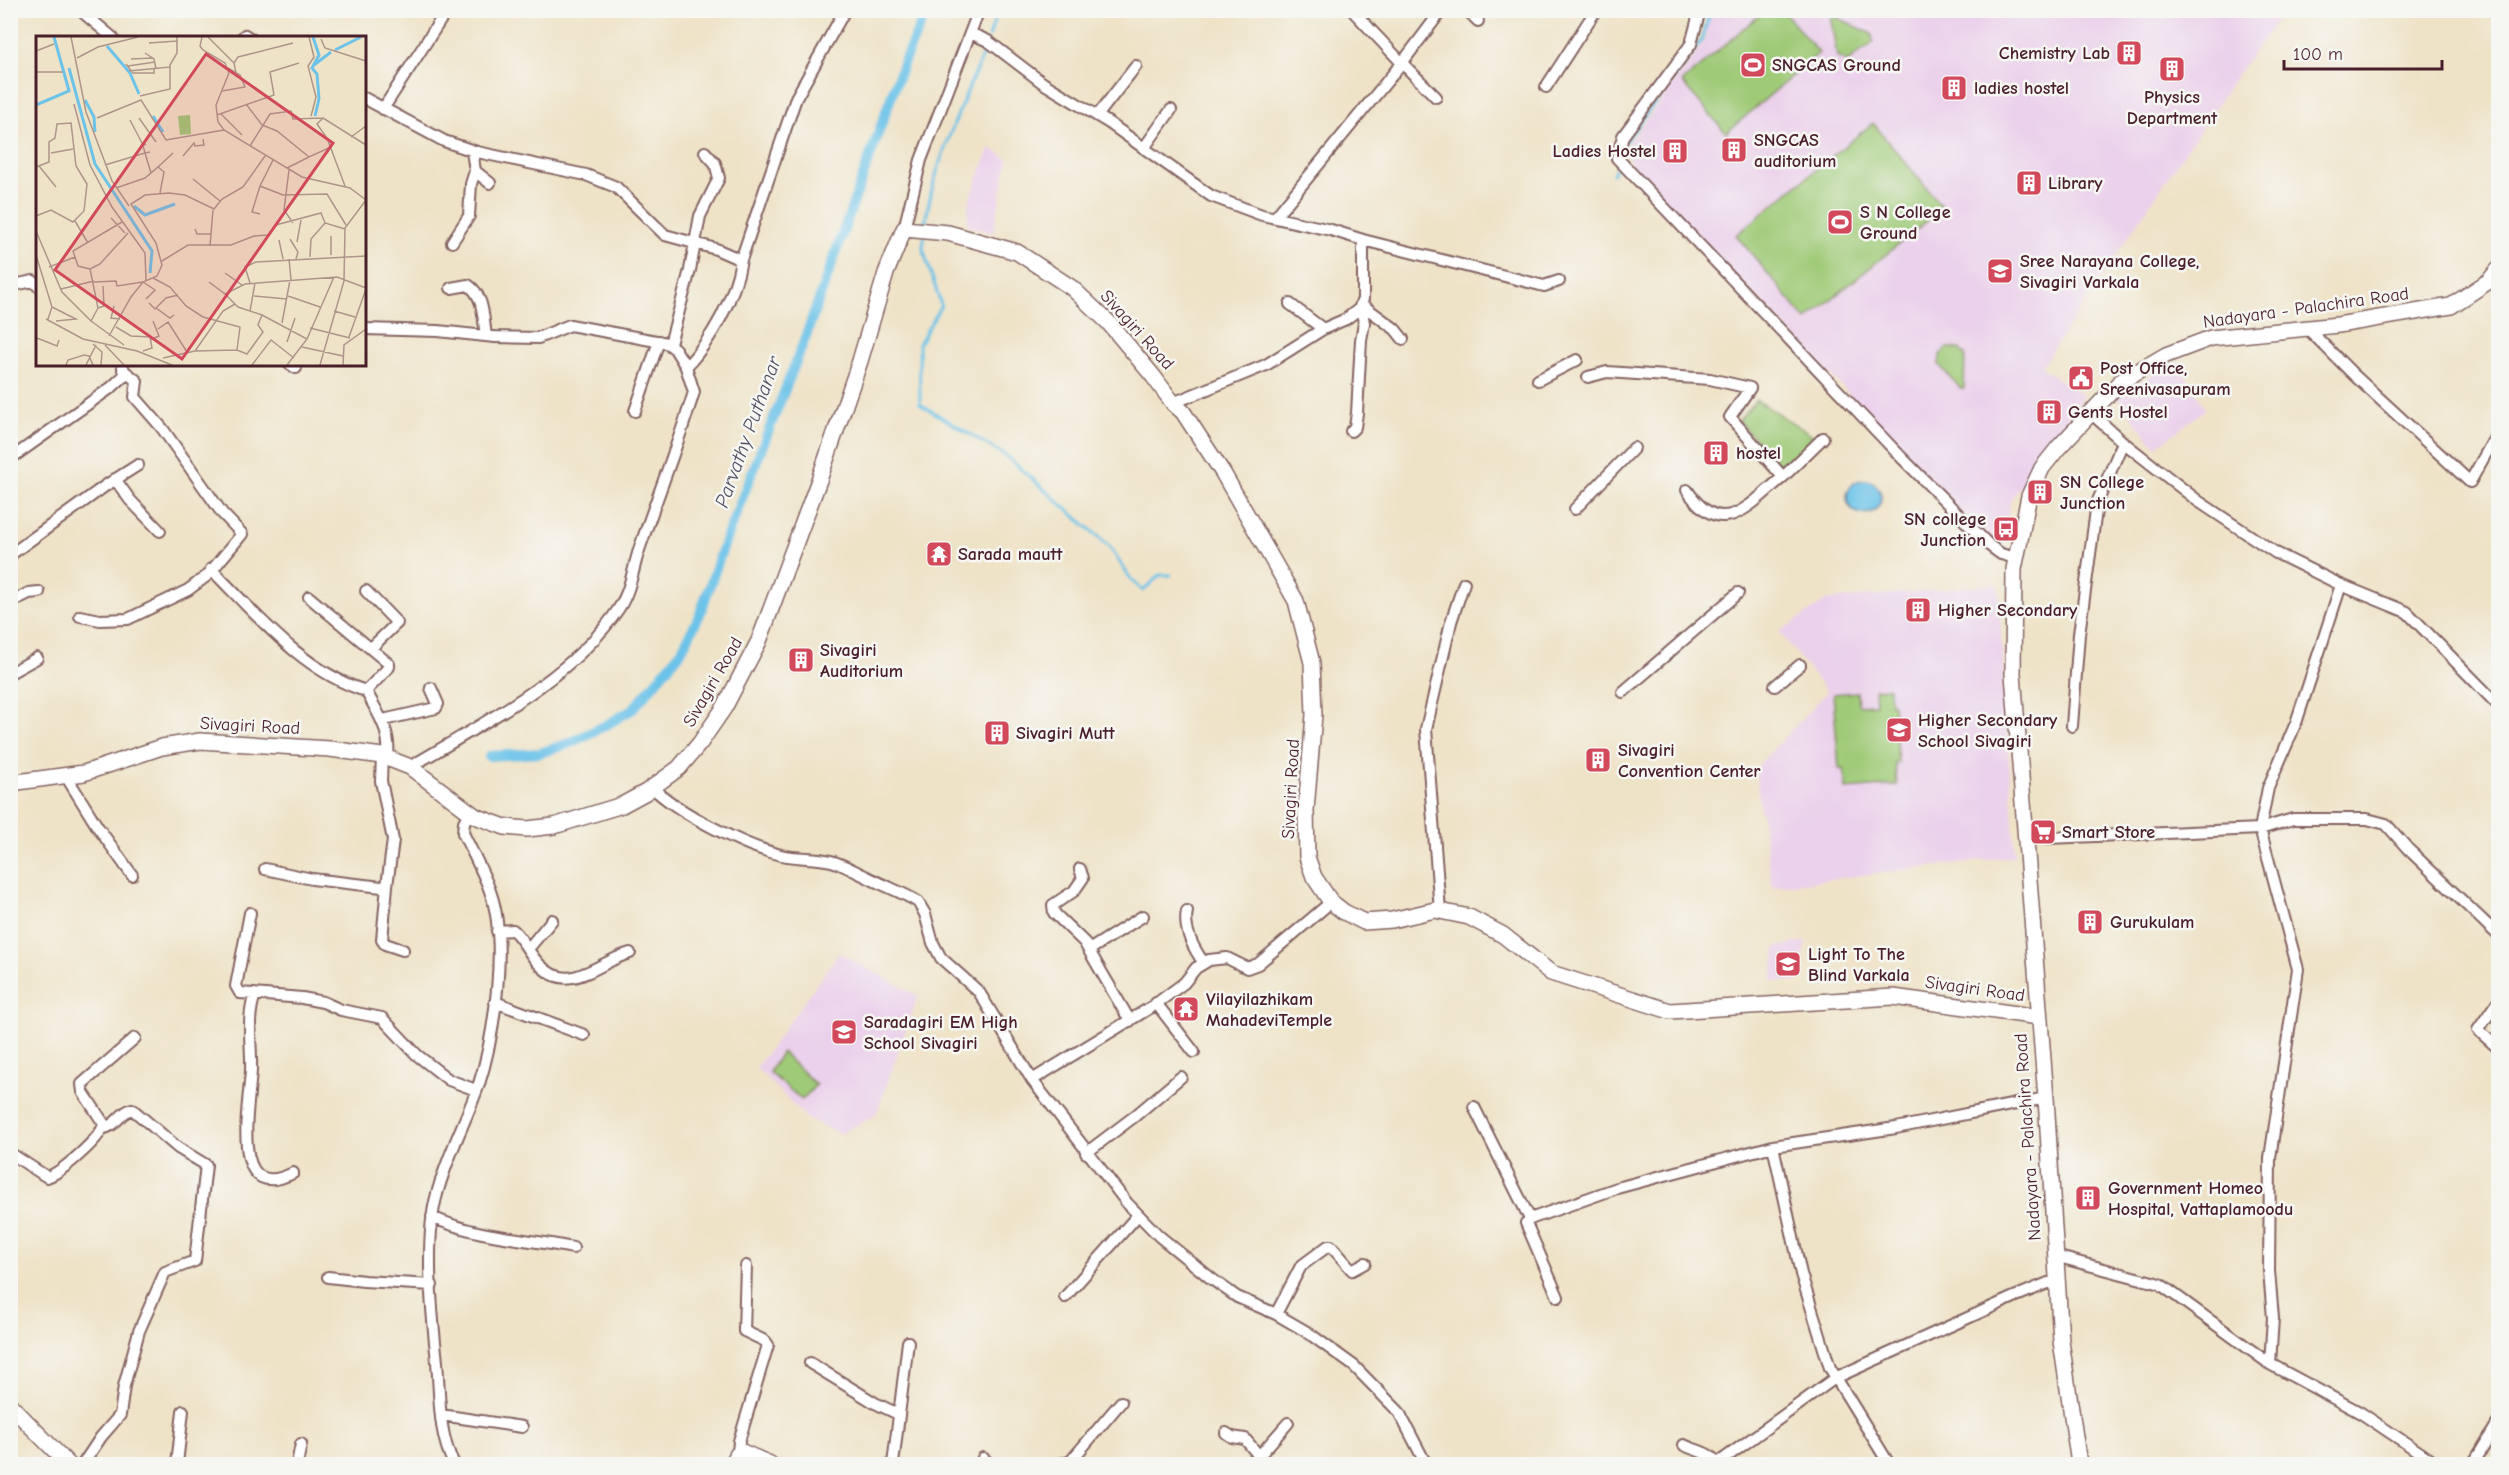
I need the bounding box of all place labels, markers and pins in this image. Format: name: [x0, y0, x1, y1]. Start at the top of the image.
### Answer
building icon: Chemistry Lab: [2114, 38, 2144, 68]
place label: Chemistry Lab: [1999, 43, 2110, 64]
sports icon: SNGCAS Ground: [1738, 50, 1768, 80]
building icon: Physics Department: [2157, 54, 2187, 84]
place label: SNGCAS Ground: [1772, 55, 1901, 76]
building icon: ladies hostel: [1939, 73, 1969, 103]
place label: ladies hostel: [1974, 78, 2069, 99]
place label: Physics Department: [2127, 87, 2218, 129]
place label: SNGCAS auditorium: [1754, 130, 1836, 172]
building icon: SNGCAS auditorium: [1719, 135, 1749, 165]
building icon: Ladies Hostel: [1660, 136, 1690, 166]
place label: Ladies Hostel: [1553, 141, 1656, 162]
building icon: Library: [2014, 168, 2044, 198]
place label: Library: [2048, 173, 2103, 194]
place label: S N College Ground: [1860, 202, 1951, 244]
sports icon: S N College Ground: [1825, 207, 1855, 237]
place label: Sree Narayana College, Sivagiri Varkala: [2020, 251, 2199, 293]
school or university icon: Sree Narayana College, Sivagiri Varkala: [1985, 256, 2015, 286]
place label: Post Office, Sreenivasapuram: [2100, 358, 2231, 400]
public building icon: Post Office, Sreenivasapuram: [2066, 363, 2096, 393]
building icon: Gents Hostel: [2034, 397, 2064, 427]
place label: Gents Hostel: [2068, 402, 2168, 423]
building icon: hostel: [1701, 438, 1731, 468]
place label: hostel: [1736, 443, 1781, 464]
place label: SN College Junction: [2060, 472, 2144, 514]
building icon: SN College Junction: [2025, 477, 2055, 507]
place label: SN college Junction: [1904, 509, 1986, 551]
bus stop icon: SN college Junction: [1991, 514, 2021, 544]
temple icon: Sarada mautt: [924, 539, 954, 569]
place label: Sarada mautt: [958, 544, 1063, 565]
building icon: Higher Secondary: [1903, 595, 1933, 625]
place label: Higher Secondary: [1938, 600, 2078, 621]
place label: Sivagiri Auditorium: [820, 640, 903, 682]
building icon: Sivagiri Auditorium: [786, 645, 816, 675]
place label: Higher Secondary School Sivagiri: [1918, 710, 2058, 752]
school or university icon: Higher Secondary School Sivagiri: [1884, 715, 1914, 745]
building icon: Sivagiri Mutt: [982, 718, 1012, 748]
place label: Sivagiri Mutt: [1016, 723, 1116, 744]
place label: Sivagiri Convention Center: [1618, 740, 1761, 782]
building icon: Sivagiri Convention Center: [1583, 745, 1613, 775]
supermarket icon: Smart Store: [2028, 817, 2058, 847]
place label: Smart Store: [2062, 822, 2155, 843]
building icon: Gurukulam: [2075, 907, 2105, 937]
place label: Gurukulam: [2110, 912, 2194, 933]
place label: Light To The Blind Varkala: [1808, 944, 1910, 986]
school or university icon: Light To The Blind Varkala: [1773, 949, 1803, 979]
place label: Vilayilazhikam MahadeviTemple: [1206, 989, 1332, 1031]
temple icon: Vilayilazhikam MahadeviTemple: [1171, 994, 1201, 1024]
place label: Saradagiri EM High School Sivagiri: [864, 1012, 1018, 1054]
school or university icon: Saradagiri EM High School Sivagiri: [829, 1017, 859, 1047]
place label: Government Homeo Hospital, Vattaplamoodu: [2108, 1178, 2293, 1220]
building icon: Government Homeo Hospital, Vattaplamoodu: [2073, 1183, 2103, 1213]

